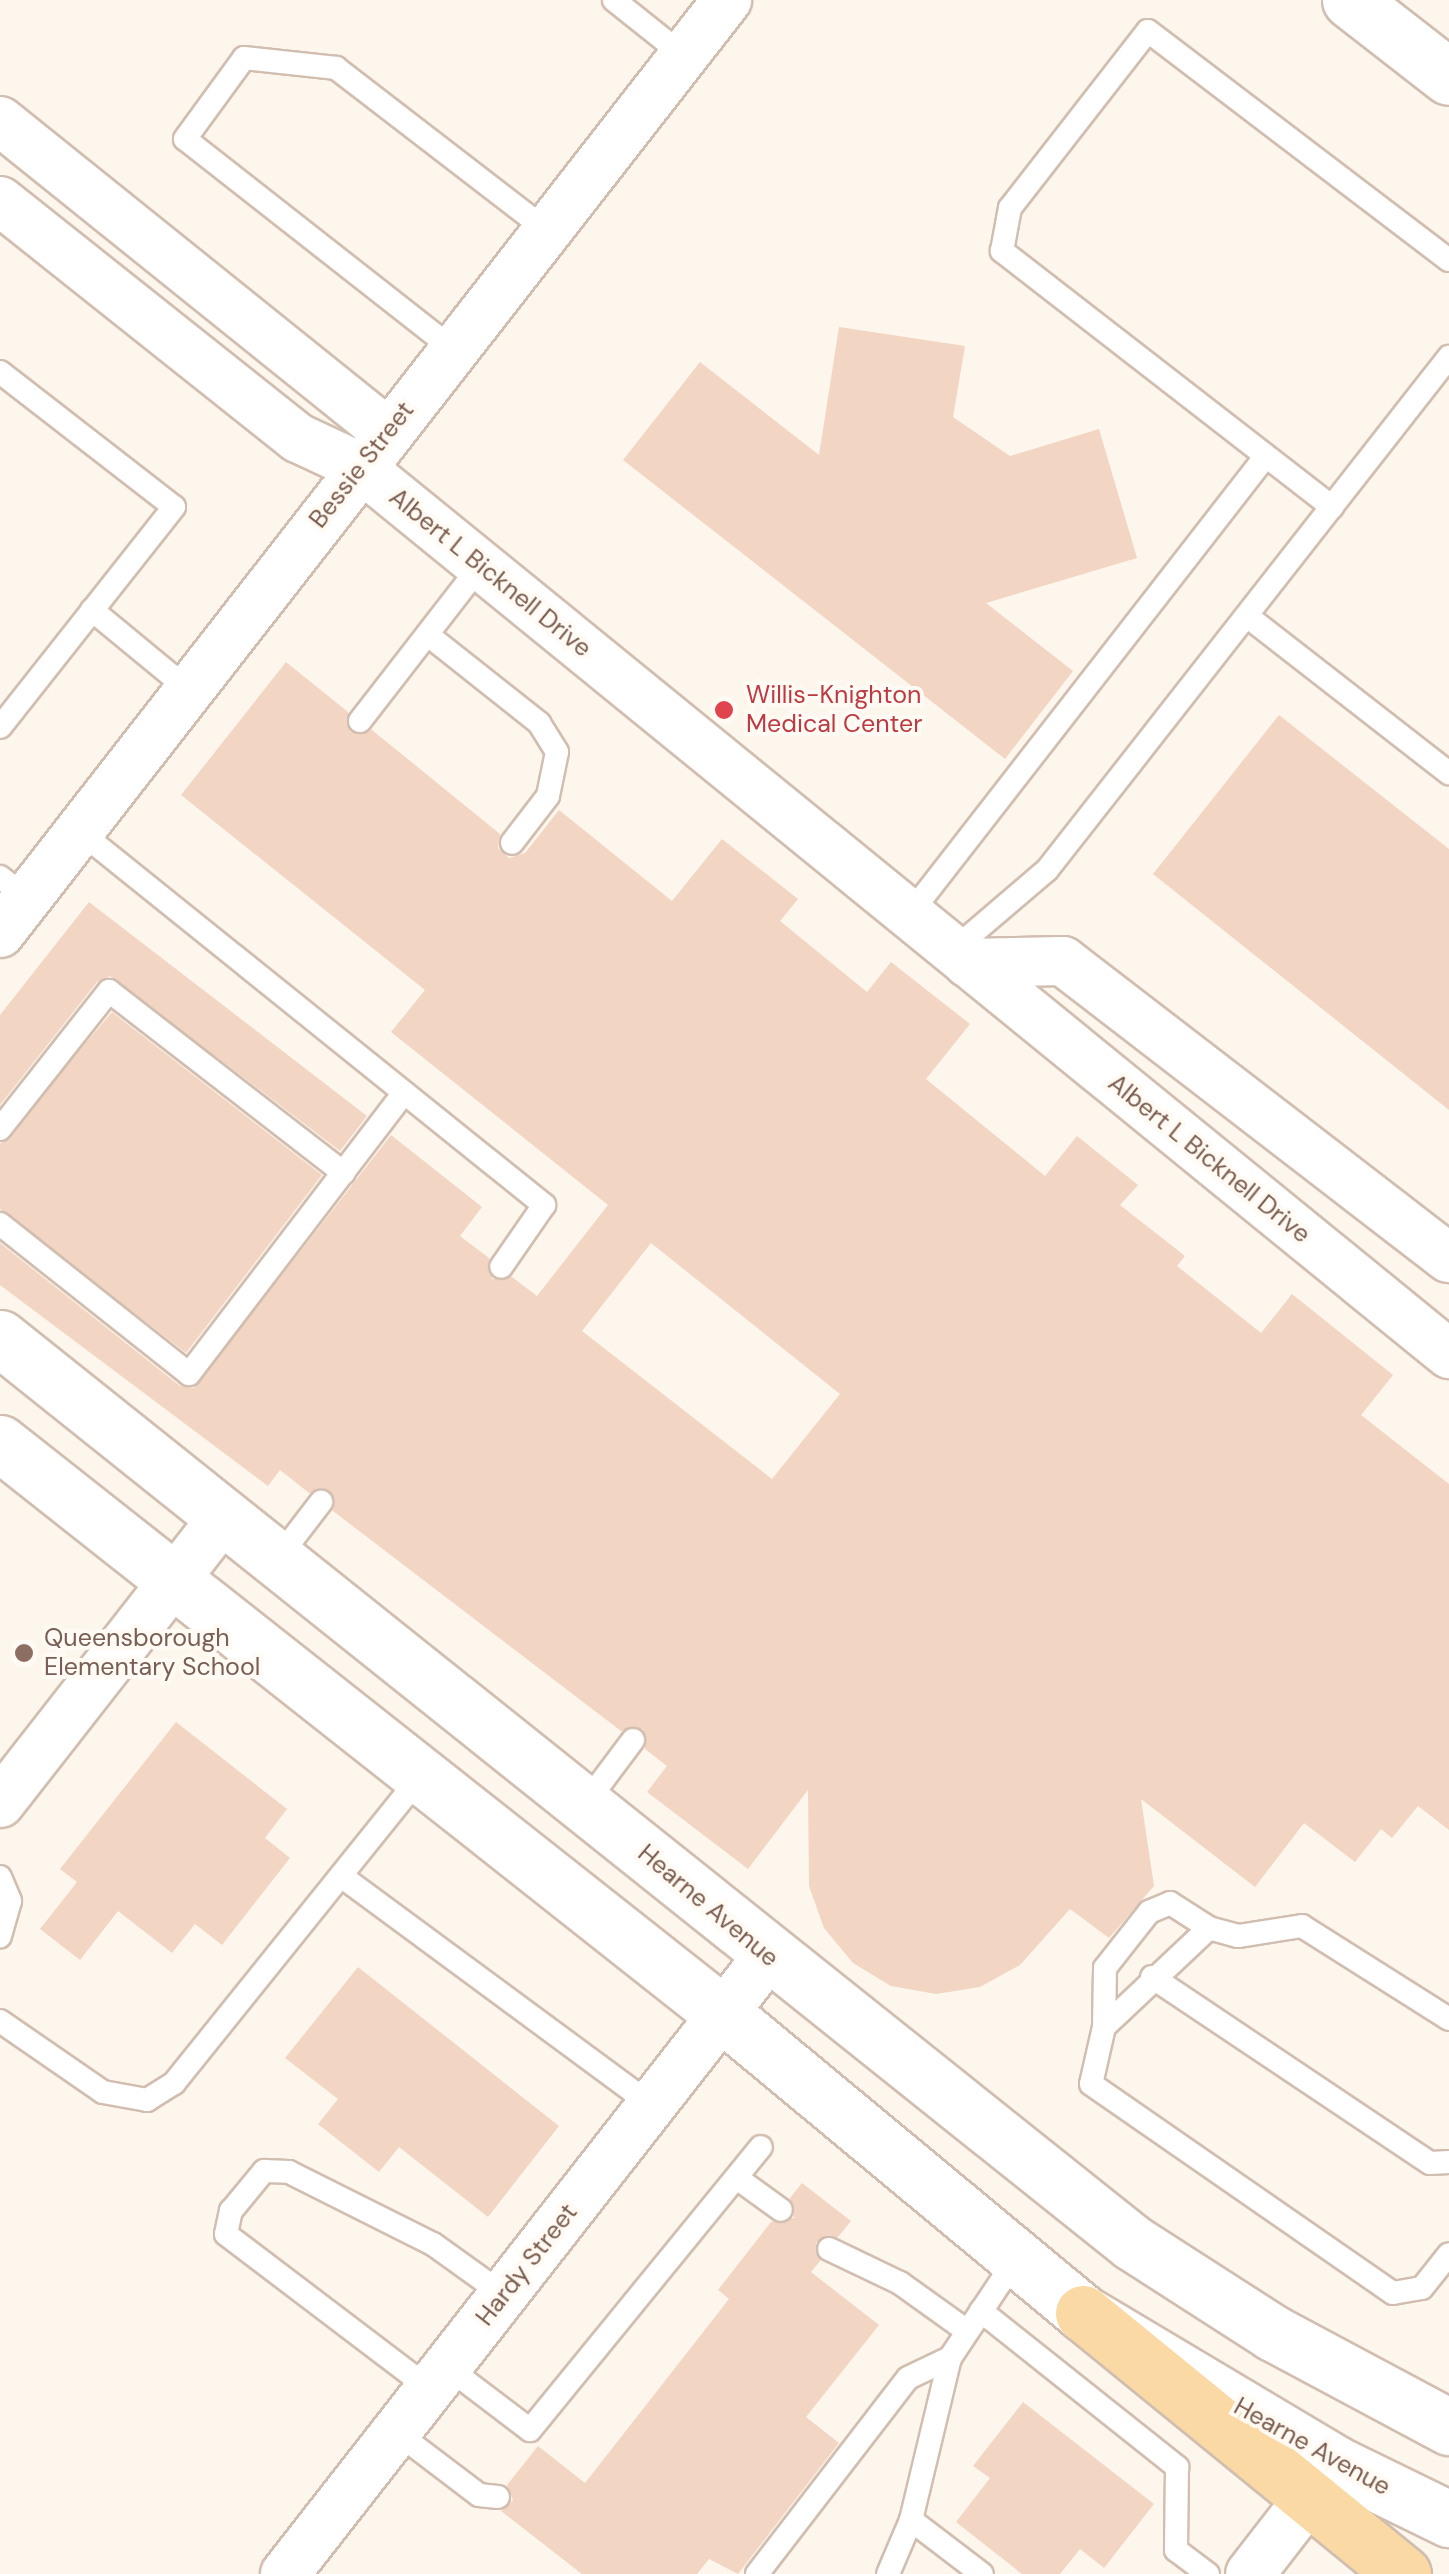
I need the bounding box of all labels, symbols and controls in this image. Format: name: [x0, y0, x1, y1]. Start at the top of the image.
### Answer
street label: Bessie Street: [303, 396, 421, 534]
street label: Albert L Bicknell Drive: [383, 482, 597, 664]
place label: Willis-Knighton Medical Center: [746, 681, 922, 740]
marker: Willis-Knighton Medical Center: [711, 697, 737, 723]
street label: Albert L Bicknell Drive: [1102, 1068, 1316, 1250]
place label: Queensborough Elementary School: [44, 1624, 260, 1683]
marker: Queensborough Elementary School: [13, 1642, 35, 1664]
street label: Hearne Avenue: [632, 1839, 784, 1973]
street label: Hardy Street: [470, 2198, 584, 2332]
street label: Hearne Avenue: [1229, 2392, 1395, 2502]

